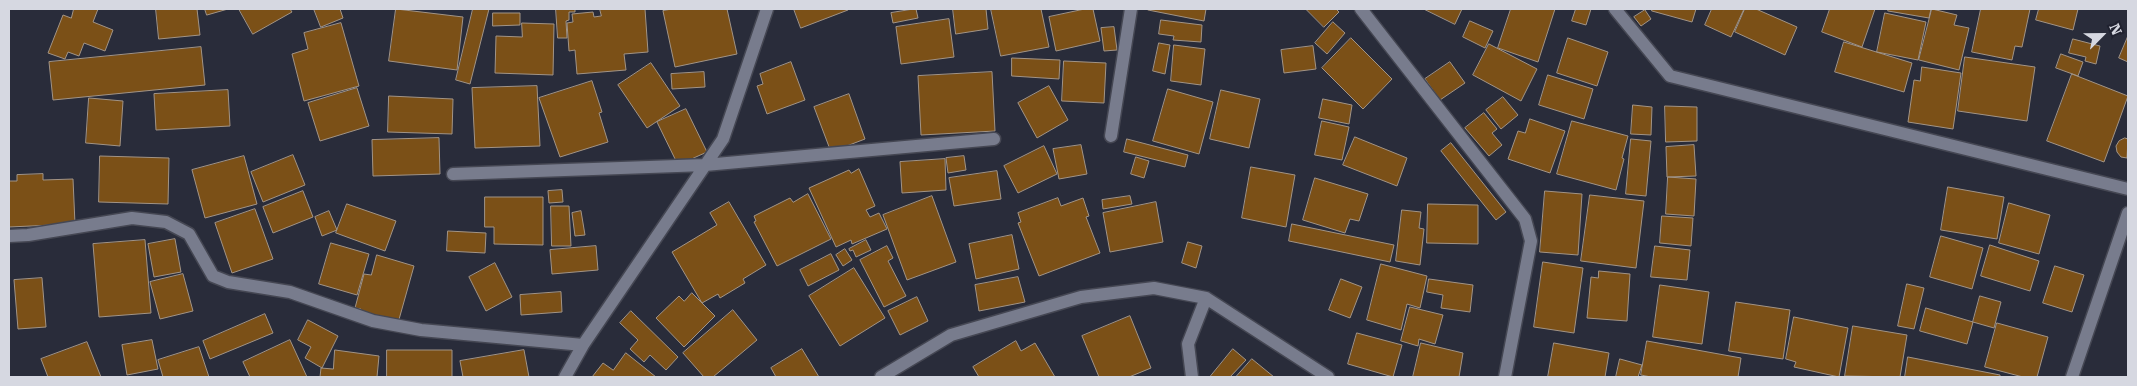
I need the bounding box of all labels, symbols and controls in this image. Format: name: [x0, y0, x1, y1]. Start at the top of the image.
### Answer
north arrow: [2077, 10, 2127, 60]
text: N: [2106, 21, 2125, 37]

